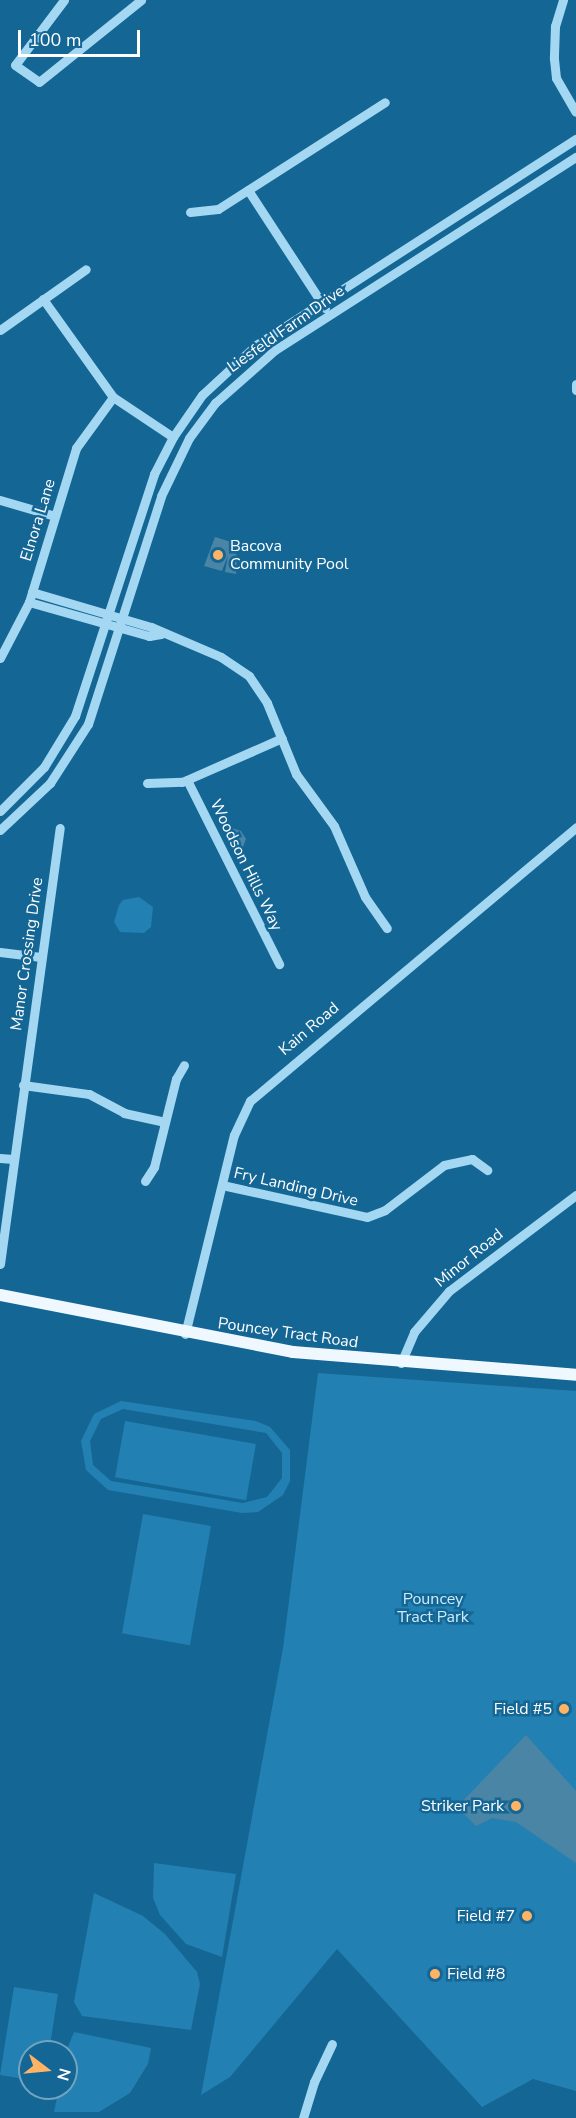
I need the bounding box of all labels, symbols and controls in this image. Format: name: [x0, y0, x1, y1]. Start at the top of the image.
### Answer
scale bar: [21, 18, 142, 56]
text: 100 m: [29, 28, 81, 52]
street label: Liesfeld Farm Drive: [224, 281, 348, 377]
street label: Elnora Lane: [16, 477, 60, 563]
place label: Bacova Community Pool: [230, 536, 349, 574]
marker: Bacova Community Pool: [211, 548, 225, 562]
street label: Woodson Hills Way: [206, 796, 286, 934]
street label: Manor Crossing Drive: [7, 876, 47, 1032]
street label: Kain Road: [275, 998, 343, 1060]
street label: Fry Landing Drive: [232, 1163, 360, 1211]
street label: Minor Road: [431, 1225, 507, 1291]
street label: Pouncey Tract Road: [217, 1314, 359, 1352]
park label: Pouncey Tract Park: [397, 1589, 469, 1627]
place label: Field #5: [494, 1699, 552, 1719]
marker: Field #5: [557, 1702, 571, 1716]
place label: Striker Park: [421, 1796, 504, 1816]
marker: Striker Park: [509, 1799, 523, 1813]
place label: Field #7: [457, 1906, 515, 1926]
marker: Field #7: [520, 1909, 534, 1923]
place label: Field #8: [447, 1964, 505, 1984]
marker: Field #8: [428, 1967, 442, 1981]
north arrow: [18, 2040, 78, 2100]
text: N: [51, 2066, 76, 2083]

